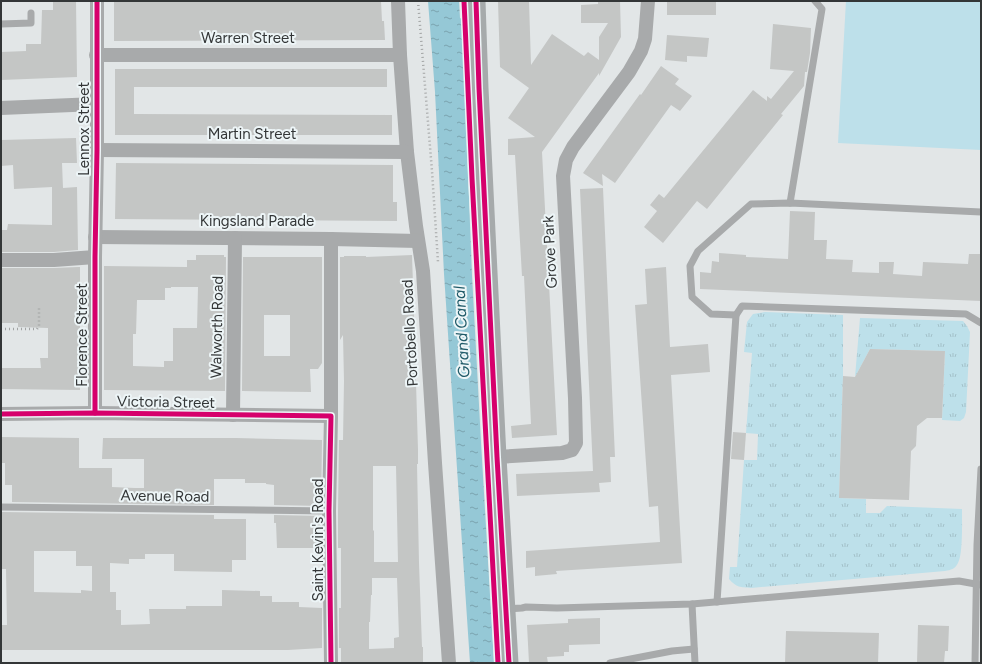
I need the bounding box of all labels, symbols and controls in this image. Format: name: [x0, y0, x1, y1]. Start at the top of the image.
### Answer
street label: Warren Street: [201, 29, 295, 47]
street label: Lennox Street: [75, 82, 93, 176]
street label: Martin Street: [208, 125, 297, 143]
street label: Kingsland Parade: [200, 212, 314, 230]
street label: Grove Park: [539, 214, 561, 289]
street label: Walworth Road: [207, 276, 227, 378]
street label: Portobello Road: [398, 279, 422, 387]
street label: Florence Street: [73, 283, 91, 387]
water label: Grand Canal: [450, 285, 473, 378]
street label: Victoria Street: [117, 392, 216, 412]
street label: Saint Kevin's Road: [309, 479, 327, 601]
street label: Avenue Road: [120, 486, 210, 506]

